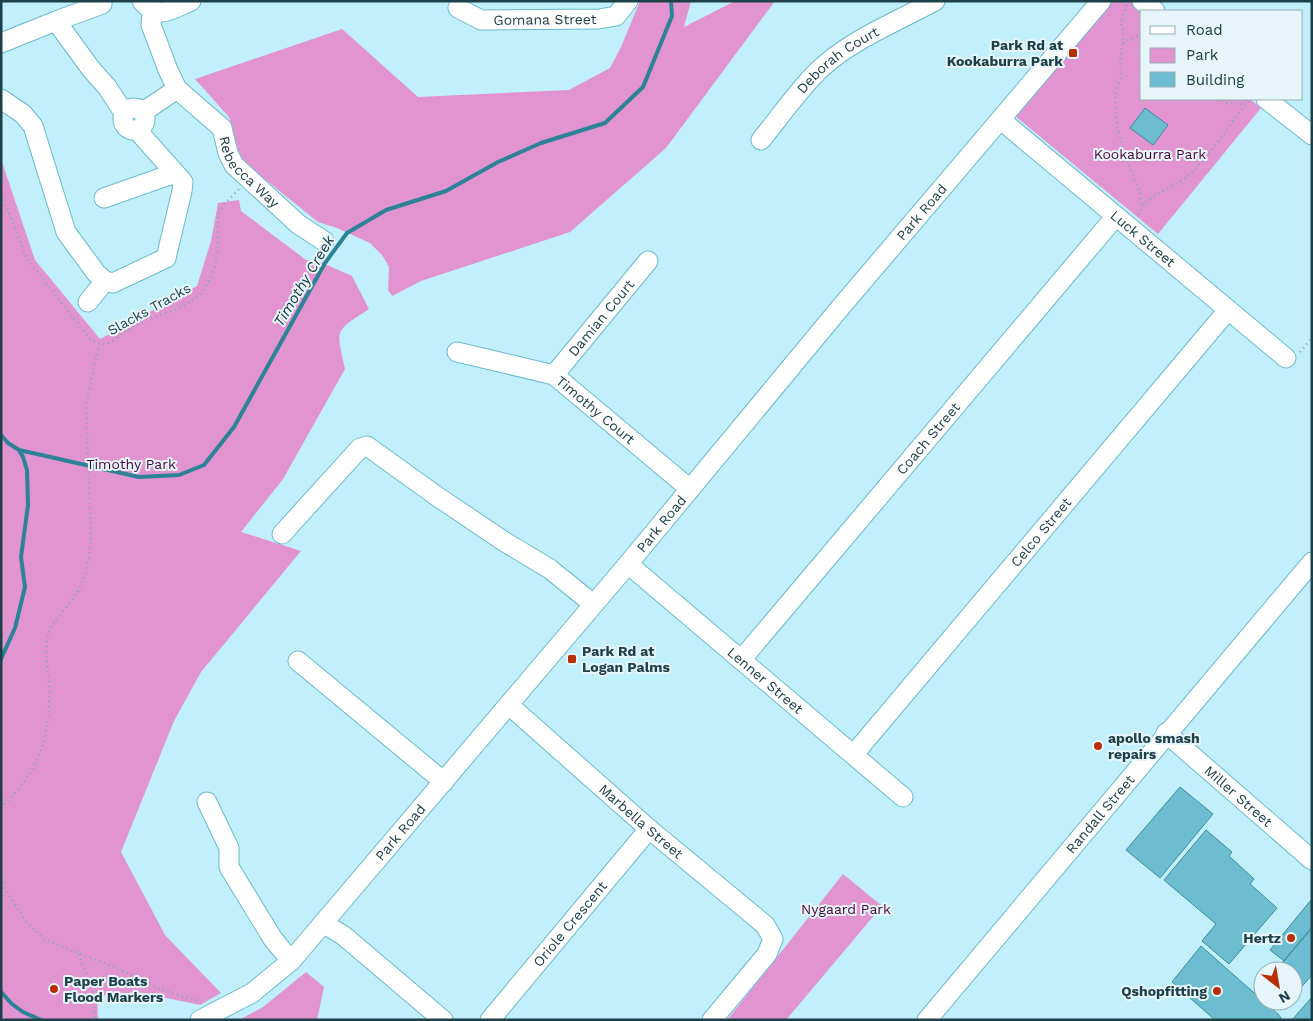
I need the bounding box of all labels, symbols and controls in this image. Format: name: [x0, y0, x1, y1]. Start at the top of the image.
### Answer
legend: [1140, 10, 1303, 100]
street label: Gomana Street: [493, 11, 597, 28]
text: Road: [1186, 21, 1223, 39]
street label: Deborah Court: [793, 23, 882, 97]
place label: Park Rd at Kookaburra Park: [947, 37, 1063, 69]
text: Park: [1186, 46, 1219, 64]
marker: Park Rd at Kookaburra Park: [1067, 47, 1079, 59]
text: Building: [1186, 71, 1244, 89]
street label: Rebecca Way: [216, 134, 283, 211]
park label: Kookaburra Park: [1094, 146, 1206, 162]
street label: Park Road: [893, 181, 950, 244]
street label: Luck Street: [1107, 207, 1179, 270]
water label: Timothy Creek: [270, 231, 339, 330]
street label: Damian Court: [565, 276, 637, 359]
street label: Slacks Tracks: [105, 280, 193, 338]
street label: Timothy Court: [553, 372, 638, 447]
street label: Coach Street: [893, 399, 963, 478]
park label: Timothy Park: [86, 456, 176, 472]
street label: Park Road: [633, 492, 689, 555]
street label: Celco Street: [1007, 494, 1074, 570]
place label: Park Rd at Logan Palms: [582, 643, 670, 675]
street label: Lenner Street: [724, 644, 806, 717]
marker: Park Rd at Logan Palms: [566, 653, 578, 665]
place label: apollo smash repairs: [1108, 730, 1200, 762]
marker: apollo smash repairs: [1092, 740, 1104, 752]
street label: Miller Street: [1201, 762, 1276, 830]
street label: Randall Street: [1063, 771, 1138, 857]
street label: Marbella Street: [596, 781, 686, 862]
street label: Park Road: [372, 801, 429, 864]
street label: Oriole Crescent: [530, 878, 610, 970]
park label: Nygaard Park: [801, 901, 891, 917]
place label: Hertz: [1243, 930, 1281, 946]
marker: Hertz: [1285, 932, 1297, 944]
north arrow: [1253, 961, 1303, 1011]
place label: Paper Boats Flood Markers: [64, 973, 164, 1005]
marker: Paper Boats Flood Markers: [48, 983, 60, 995]
place label: Qshopfitting: [1121, 983, 1207, 999]
marker: Qshopfitting: [1211, 985, 1223, 997]
text: N: [1276, 988, 1293, 1007]

